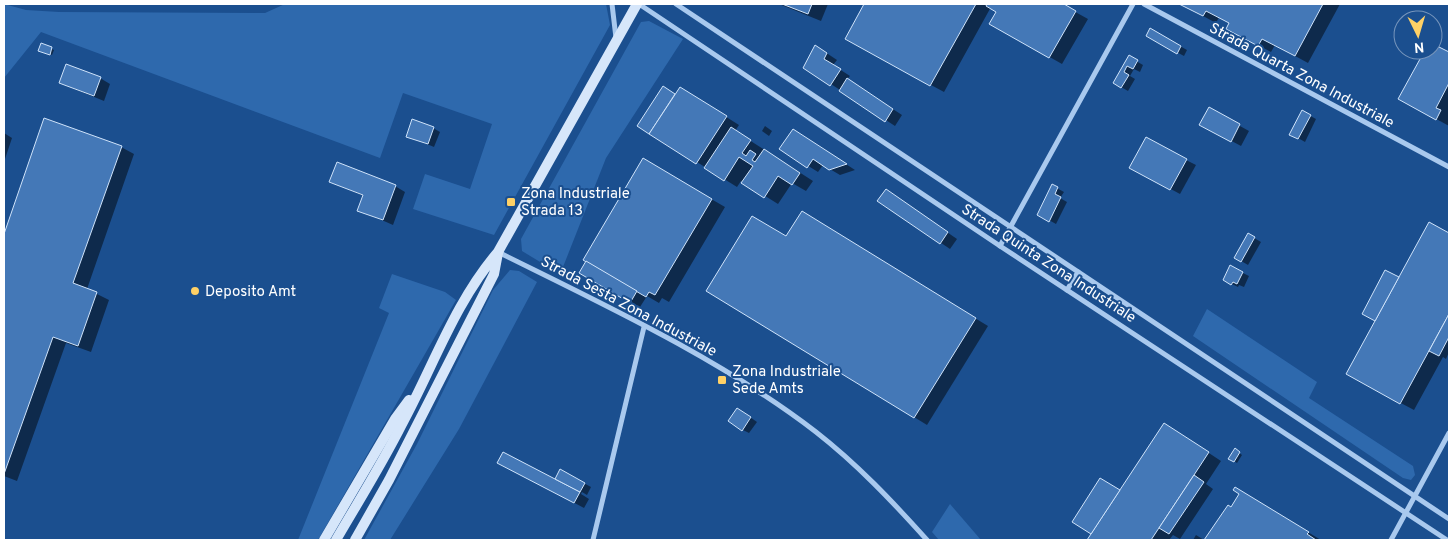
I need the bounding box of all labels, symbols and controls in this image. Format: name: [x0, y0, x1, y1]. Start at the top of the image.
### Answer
north arrow: [1393, 10, 1443, 60]
street label: Strada Quarta Zona Industriale: [1206, 19, 1397, 133]
text: N: [1413, 38, 1425, 55]
place label: Zona Industriale Strada 13: [521, 185, 630, 221]
marker: Zona Industriale Strada 13: [505, 196, 517, 208]
street label: Strada Quinta Zona Industriale: [957, 201, 1139, 328]
street label: Strada Sesta Zona Industriale: [537, 253, 720, 362]
place label: Deposito Amt: [205, 283, 296, 302]
marker: Deposito Amt: [189, 285, 201, 297]
place label: Zona Industriale Sede Amts: [732, 363, 841, 399]
marker: Zona Industriale Sede Amts: [716, 374, 728, 386]

